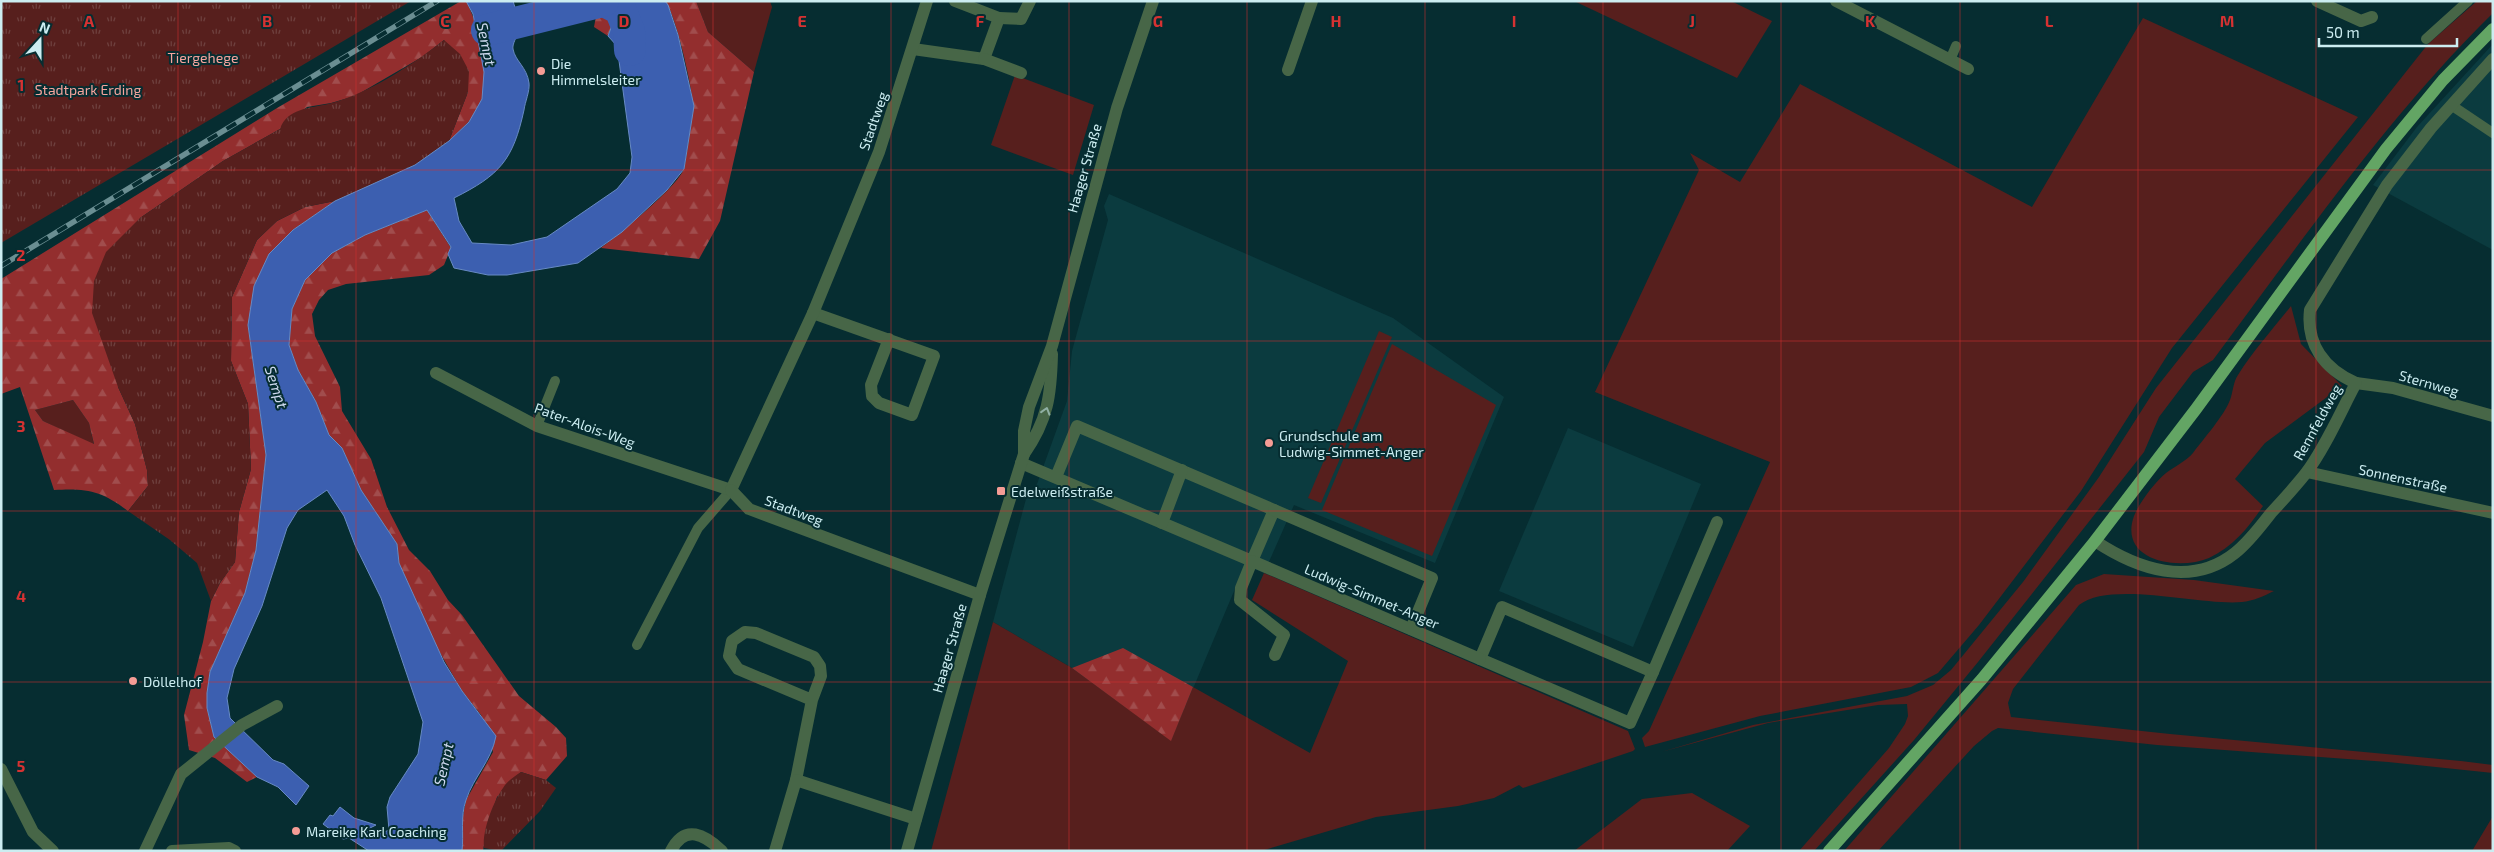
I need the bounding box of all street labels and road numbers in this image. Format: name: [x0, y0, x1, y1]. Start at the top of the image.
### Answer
street label: Stadtweg: [855, 89, 891, 153]
street label: Haager Straße: [1063, 122, 1105, 214]
street label: Sternweg: [2397, 366, 2461, 400]
street label: Rennfeldweg: [2289, 381, 2345, 463]
street label: Pater-Alois-Weg: [532, 399, 638, 451]
street label: Sonnenstraße: [2357, 460, 2449, 496]
street label: Stadtweg: [762, 491, 826, 529]
street label: Ludwig-Simmet-Anger: [1302, 560, 1442, 632]
street label: Haager Straße: [928, 602, 970, 694]

